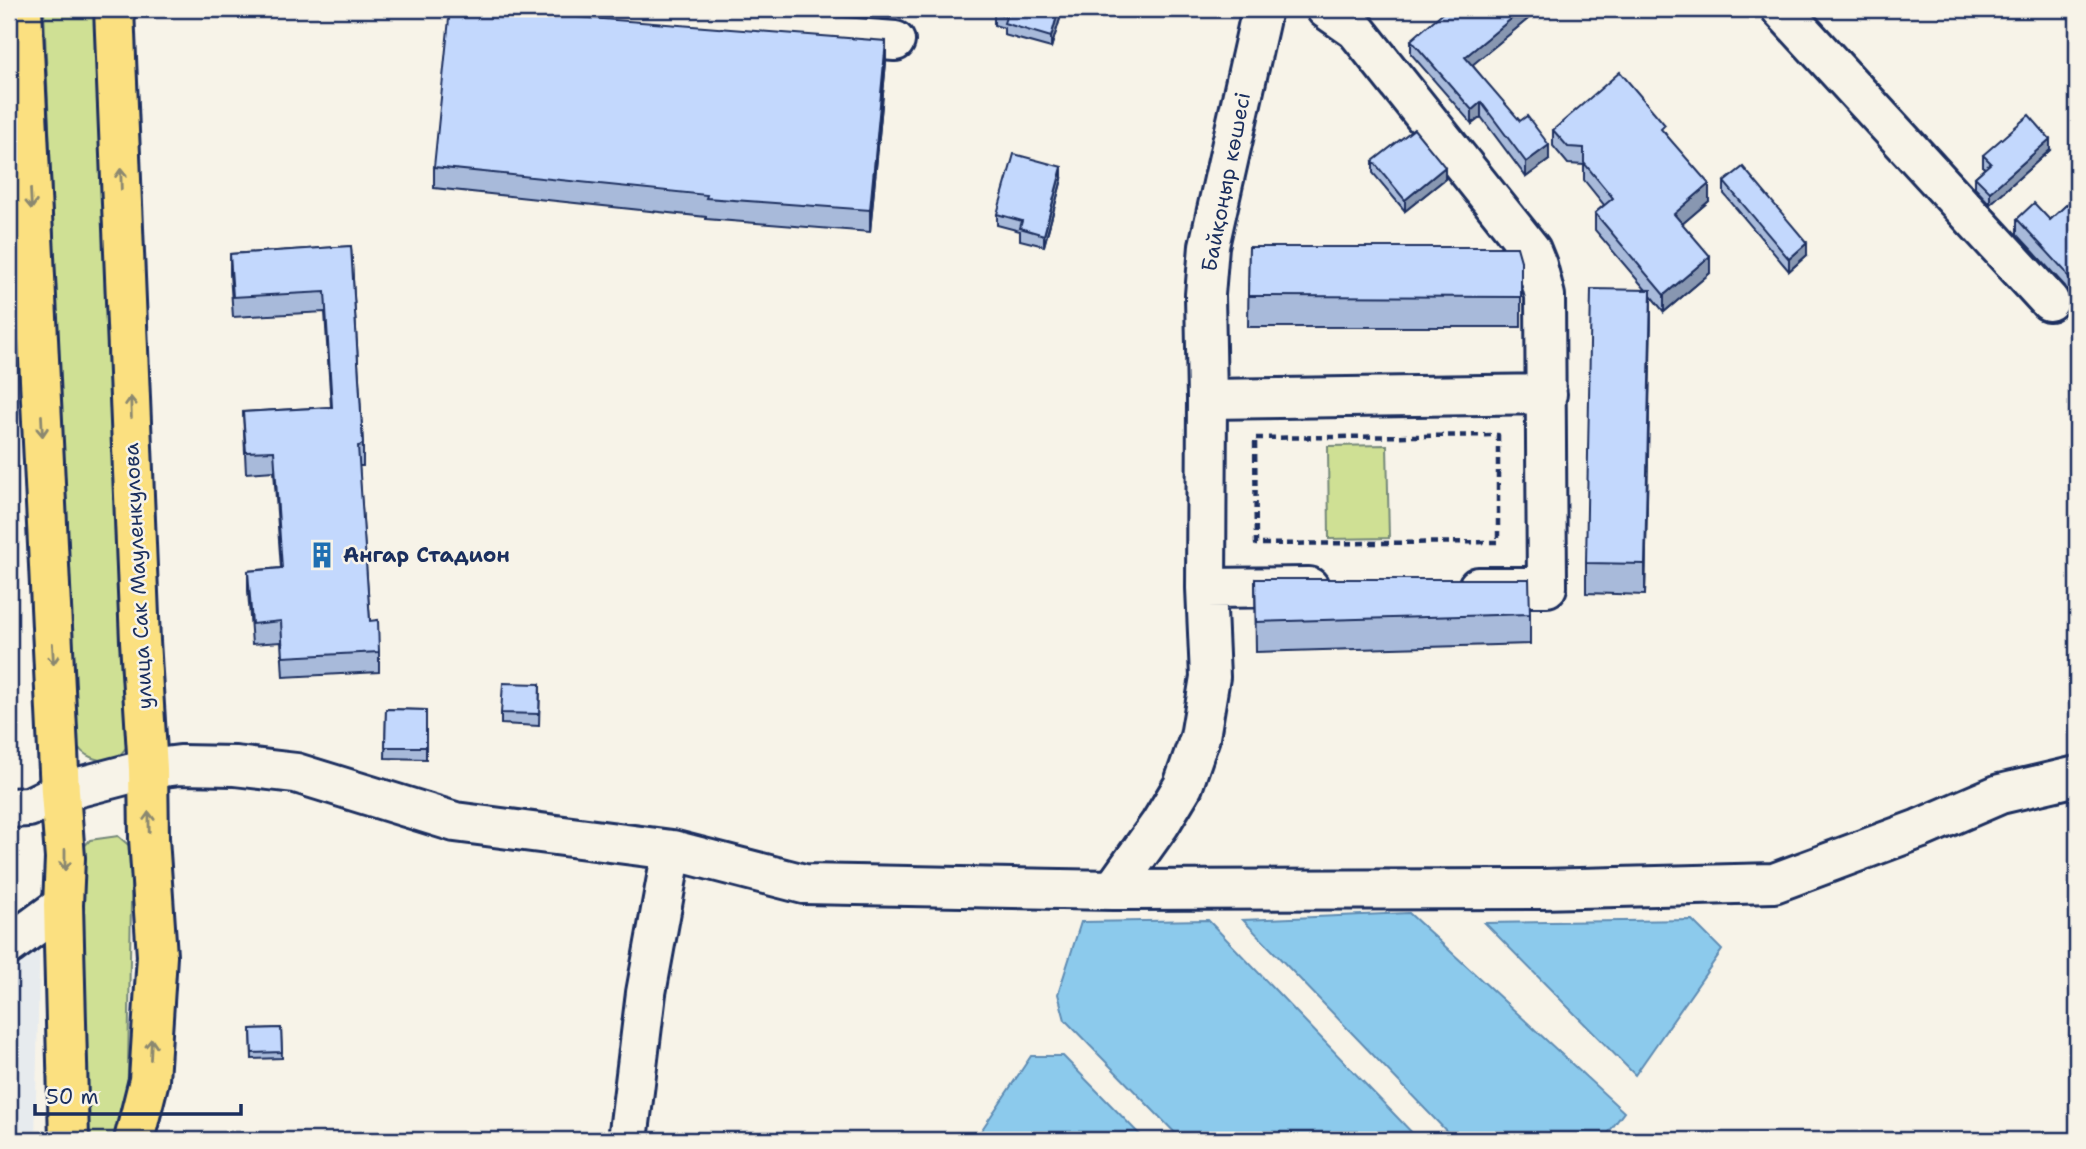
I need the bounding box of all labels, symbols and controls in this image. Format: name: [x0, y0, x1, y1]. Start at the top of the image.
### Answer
street label: Байқоңыр көшесі: [1195, 90, 1257, 274]
one-way arrow: [115, 168, 128, 191]
one-way arrow: [25, 188, 38, 210]
one-way arrow: [124, 395, 137, 418]
one-way arrow: [36, 415, 49, 438]
street label: улица Сак Мауленкулова: [117, 442, 159, 710]
building icon: Ангар Стадион: [307, 540, 337, 570]
place label: Ангар Стадион: [343, 541, 510, 569]
one-way arrow: [47, 642, 60, 665]
one-way arrow: [142, 811, 155, 834]
one-way arrow: [58, 848, 72, 871]
one-way arrow: [145, 1039, 158, 1061]
scale bar: [35, 1072, 242, 1116]
text: 50 m: [46, 1083, 99, 1111]

